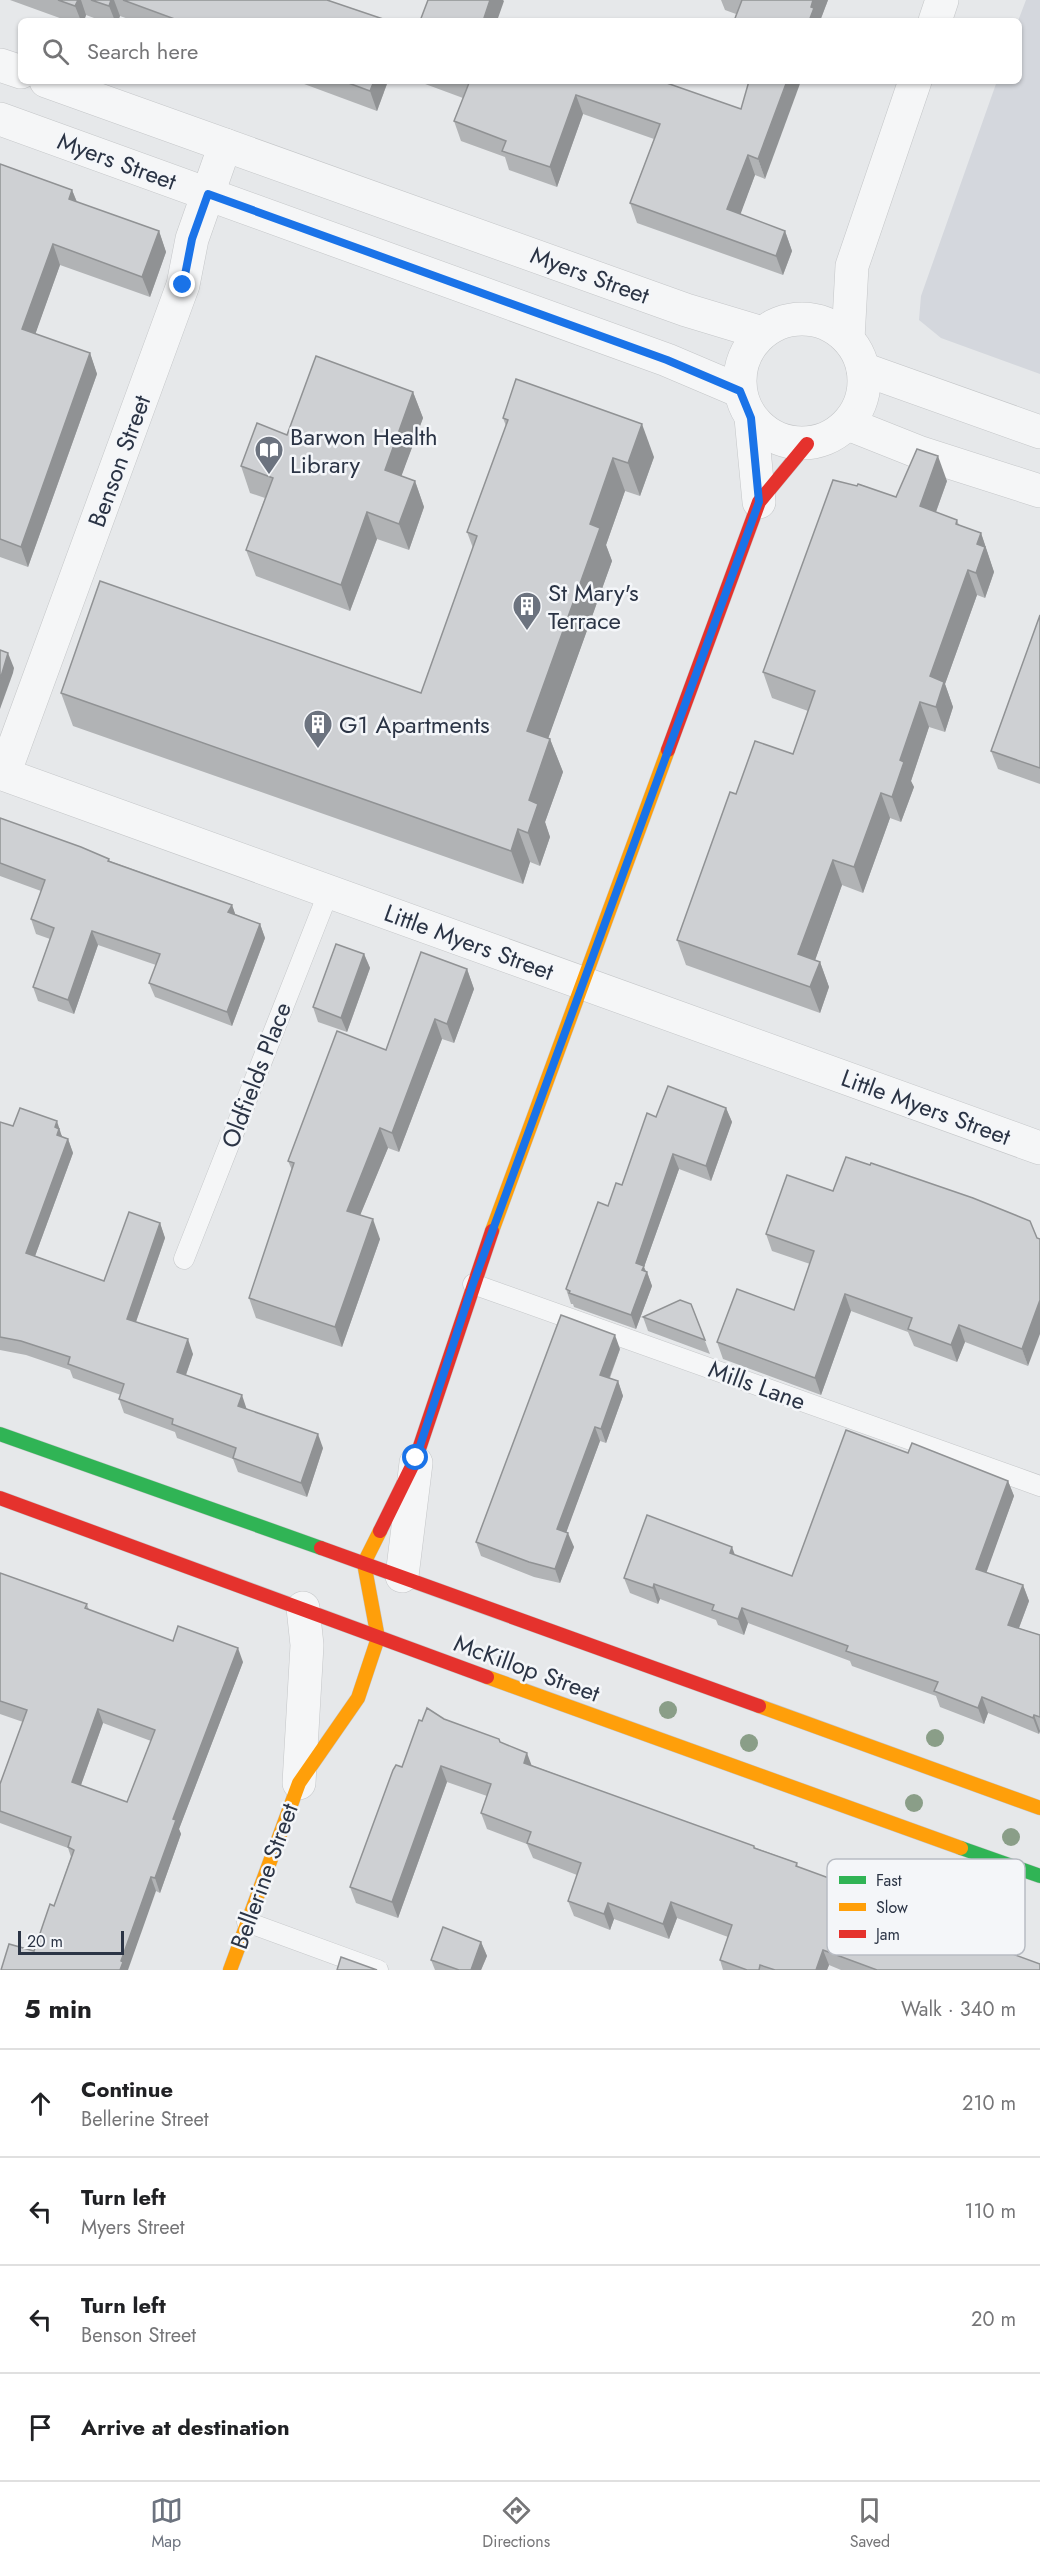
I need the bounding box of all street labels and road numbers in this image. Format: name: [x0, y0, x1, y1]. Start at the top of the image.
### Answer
street label: Myers Street: [53, 123, 182, 199]
street label: Myers Street: [526, 237, 655, 313]
street label: Benson Street: [79, 390, 159, 532]
street label: Little Myers Street: [379, 895, 559, 989]
street label: Oldfields Place: [212, 997, 300, 1153]
street label: Little Myers Street: [836, 1060, 1016, 1154]
street label: Mills Lane: [704, 1351, 810, 1419]
street label: McKillop Street: [449, 1625, 605, 1711]
street label: Bellerine Street: [221, 1798, 307, 1954]

